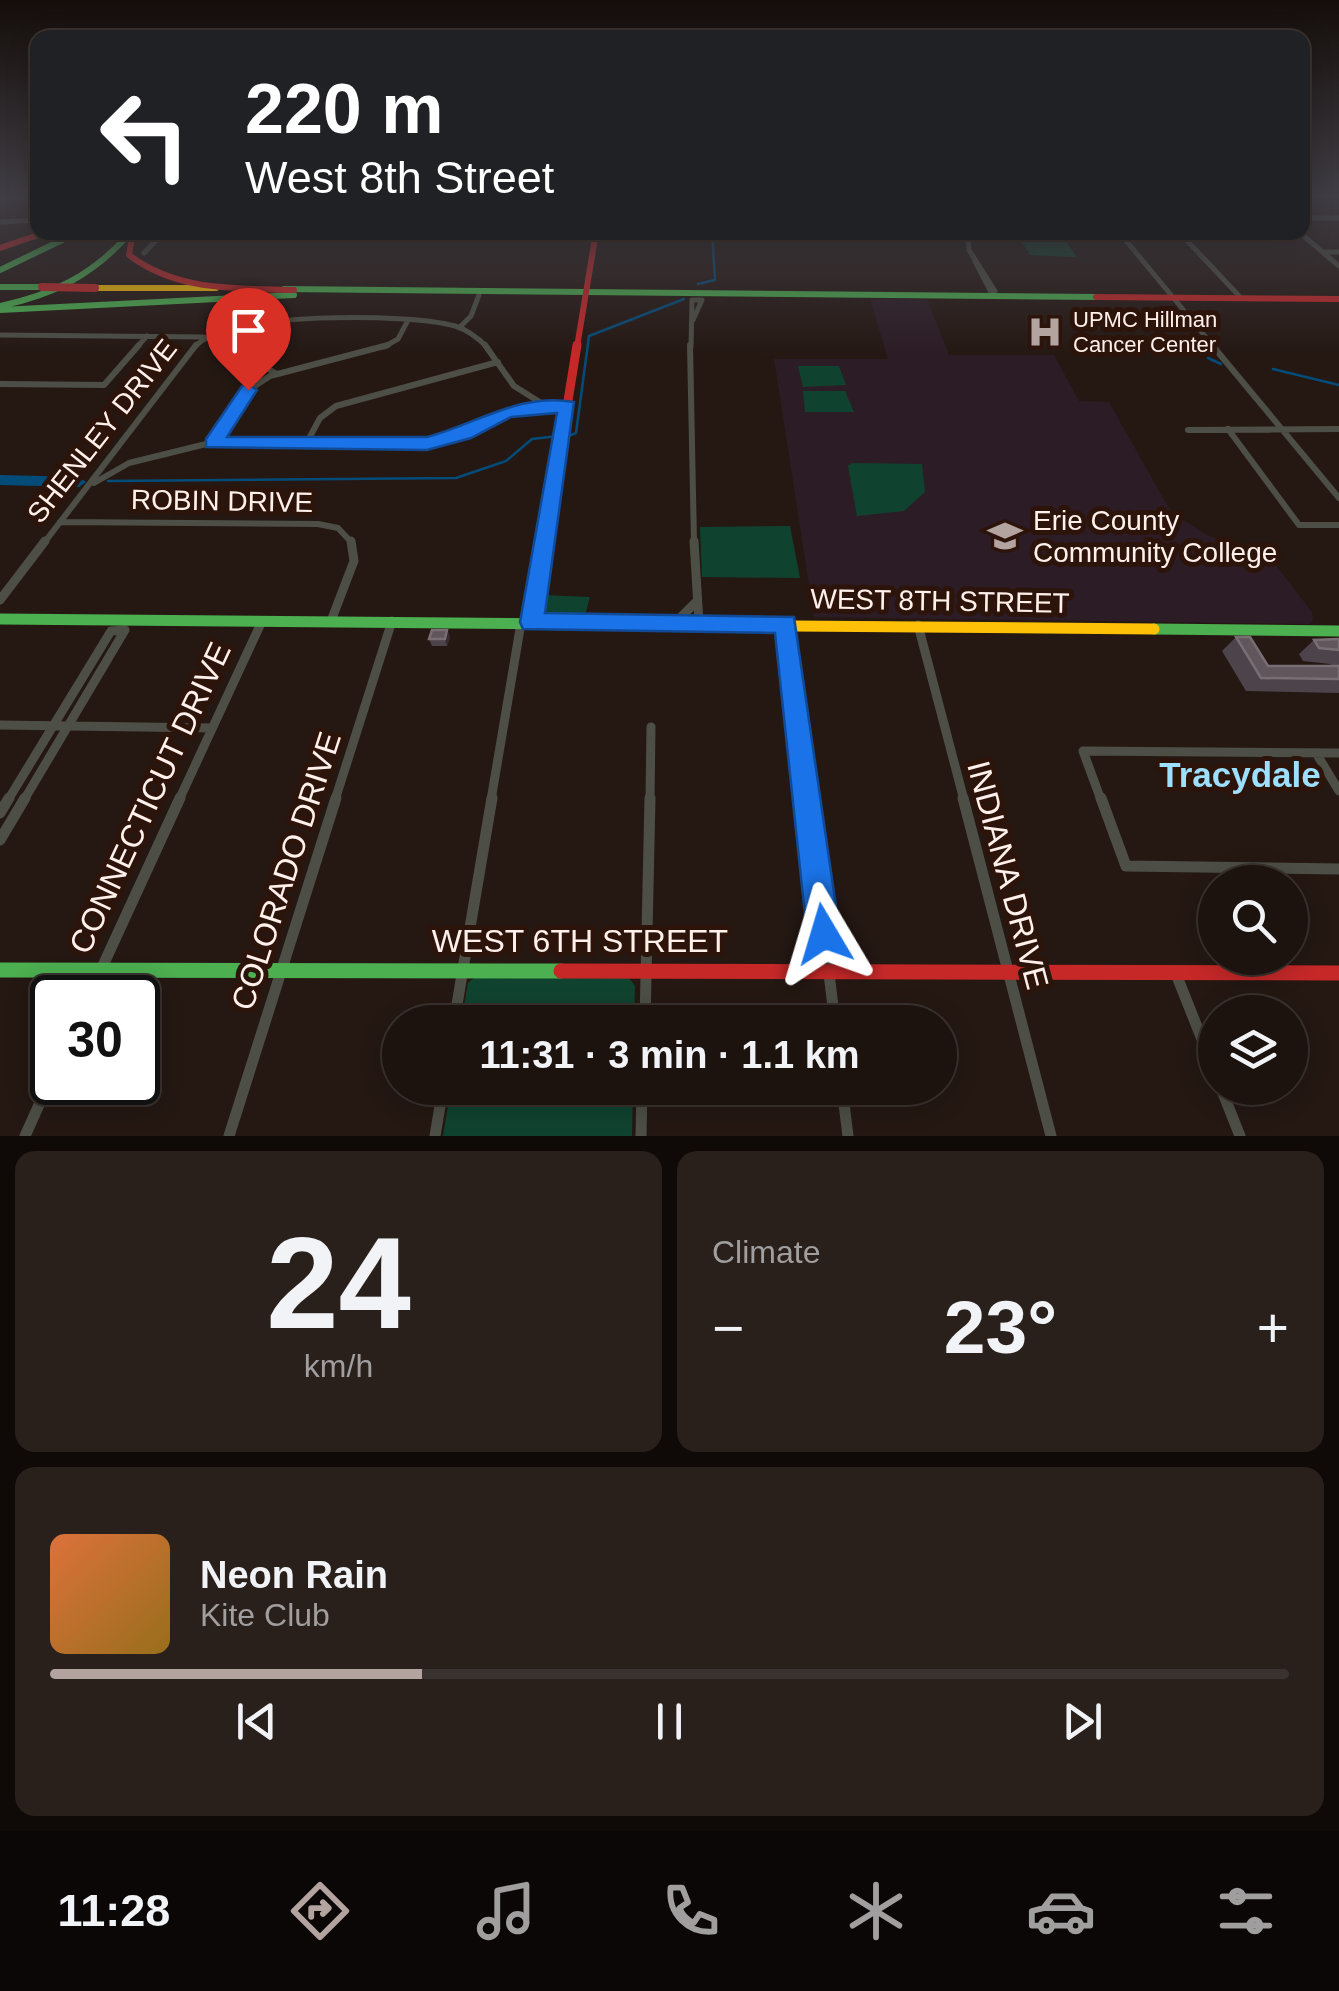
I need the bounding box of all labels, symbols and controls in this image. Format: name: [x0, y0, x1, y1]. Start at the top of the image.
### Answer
icon: left: [80, 70, 210, 200]
text: 220 m: [245, 70, 443, 148]
text: West 8th Street: [245, 152, 554, 203]
pin: [206, 288, 291, 391]
icon: arrive: [221, 303, 276, 358]
place label: UPMC Hillman Cancer Center: [1073, 307, 1217, 357]
hospital icon: UPMC Hillman Cancer Center: [1026, 313, 1064, 351]
street label: SHENLEY DRIVE: [21, 333, 183, 529]
street label: ROBIN DRIVE: [131, 484, 313, 518]
place label: Erie County Community College: [1033, 505, 1277, 568]
school or university icon: Erie County Community College: [986, 517, 1024, 555]
street label: WEST 8TH STREET: [810, 583, 1070, 619]
street label: CONNECTICUT DRIVE: [62, 637, 238, 959]
street label: COLORADO DRIVE: [224, 728, 348, 1014]
district label: Tracydale: [1159, 755, 1321, 794]
street label: INDIANA DRIVE: [960, 757, 1056, 993]
map controls: [1198, 865, 1308, 1105]
button: search: [1198, 865, 1308, 975]
position arrow: [772, 882, 876, 986]
street label: WEST 6TH STREET: [432, 923, 728, 959]
speed limit sign: 30: [30, 975, 160, 1105]
button: layers: [1198, 995, 1308, 1105]
text: 11:31 · 3 min · 1.1 km: [479, 1034, 860, 1076]
text: 24: [266, 1210, 411, 1356]
text: Climate: [712, 1234, 820, 1270]
text: 23°: [944, 1285, 1057, 1369]
text: −: [712, 1297, 744, 1359]
text: +: [1257, 1297, 1289, 1359]
text: km/h: [304, 1348, 373, 1384]
text: Neon Rain: [200, 1554, 388, 1596]
text: Kite Club: [200, 1597, 330, 1633]
icon: previous: [229, 1694, 284, 1749]
icon: pause: [642, 1694, 697, 1749]
icon: next: [1055, 1694, 1110, 1749]
icon: directions: [285, 1876, 355, 1946]
icon: music: [471, 1876, 541, 1946]
icon: phone: [656, 1876, 726, 1946]
icon: climate: [841, 1876, 911, 1946]
icon: car: [1026, 1876, 1096, 1946]
icon: filters: [1211, 1876, 1281, 1946]
text: 11:28: [58, 1885, 170, 1936]

